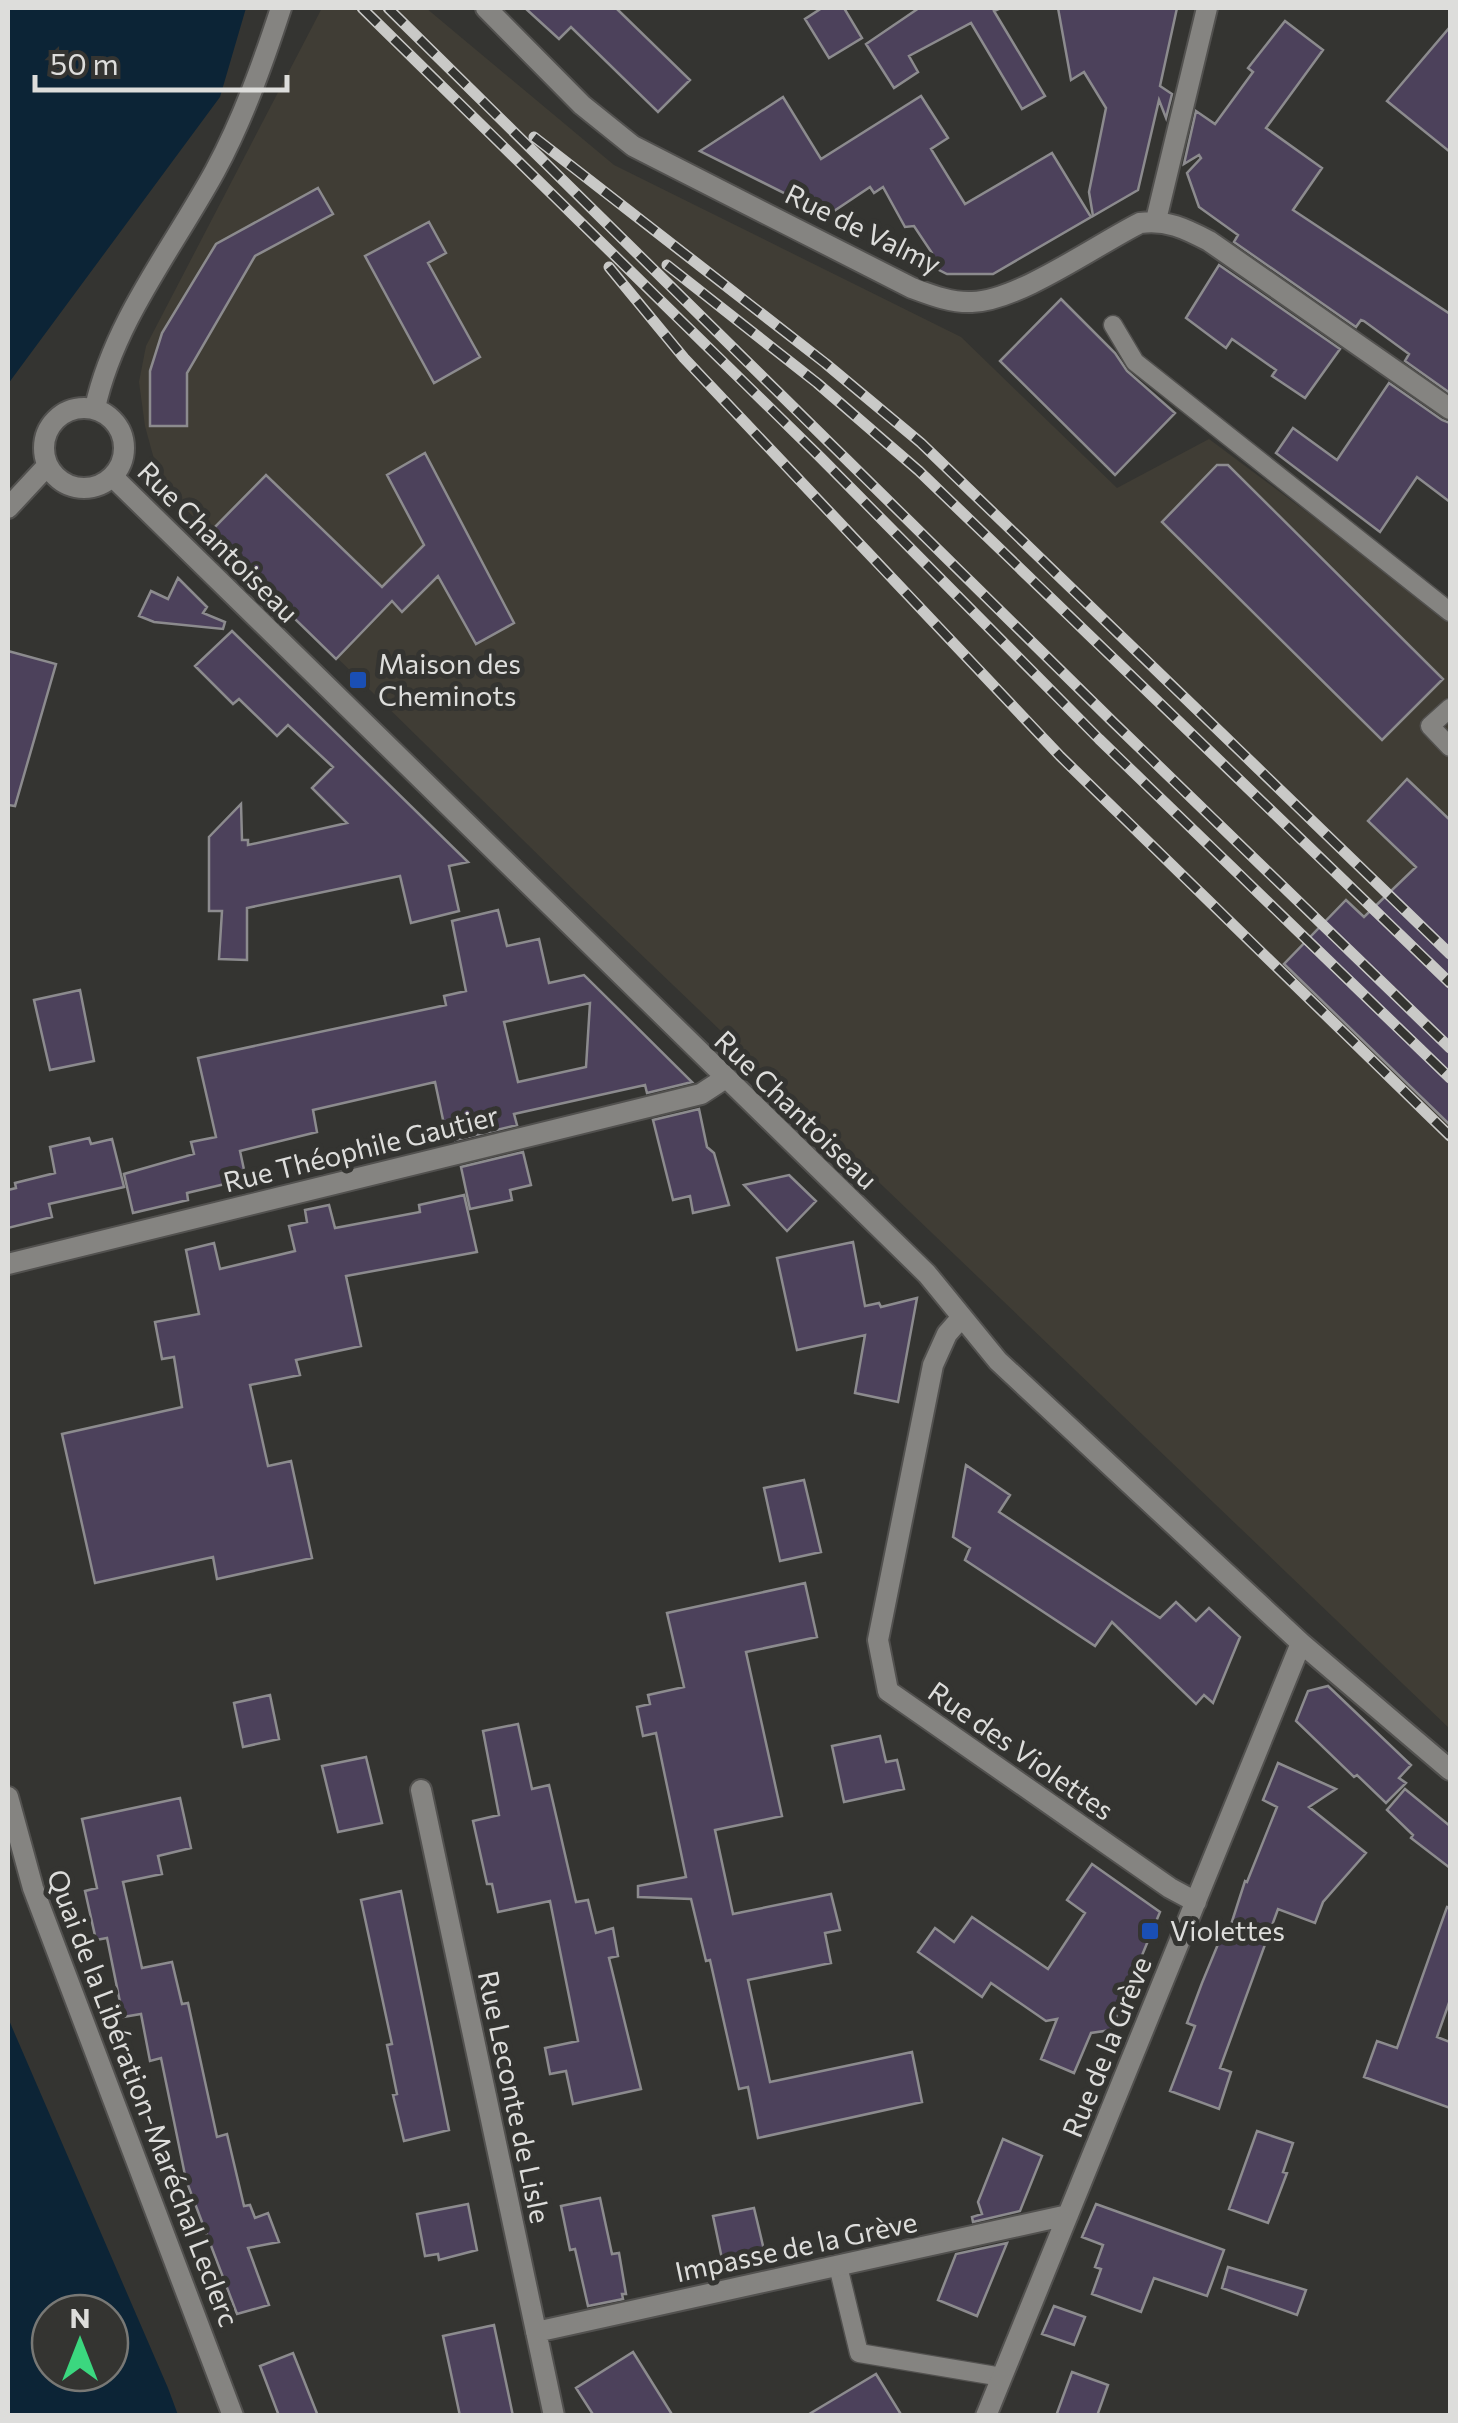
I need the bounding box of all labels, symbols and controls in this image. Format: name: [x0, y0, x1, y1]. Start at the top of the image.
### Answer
scale bar: [35, 30, 288, 92]
text: 50 m: [50, 44, 119, 81]
street label: Rue de Valmy: [780, 176, 947, 280]
street label: Rue Chantoiseau: [131, 454, 306, 629]
place label: Maison des Cheminots: [378, 646, 521, 712]
marker: Maison des Cheminots: [347, 669, 369, 691]
street label: Rue Chantoiseau: [708, 1023, 885, 1196]
street label: Rue Théophile Gautier: [220, 1097, 502, 1199]
street label: Rue des Violettes: [922, 1674, 1121, 1827]
street label: Quai de la Libération-Maréchal Leclerc: [41, 1864, 247, 2331]
place label: Violettes: [1170, 1913, 1285, 1947]
marker: Violettes: [1139, 1920, 1161, 1942]
street label: Rue de la Grève: [1054, 1951, 1158, 2142]
street label: Rue Leconte de Lisle: [472, 1967, 558, 2226]
street label: Impasse de la Grève: [672, 2204, 920, 2288]
north arrow: [30, 2293, 130, 2393]
text: N: [70, 2300, 91, 2334]

